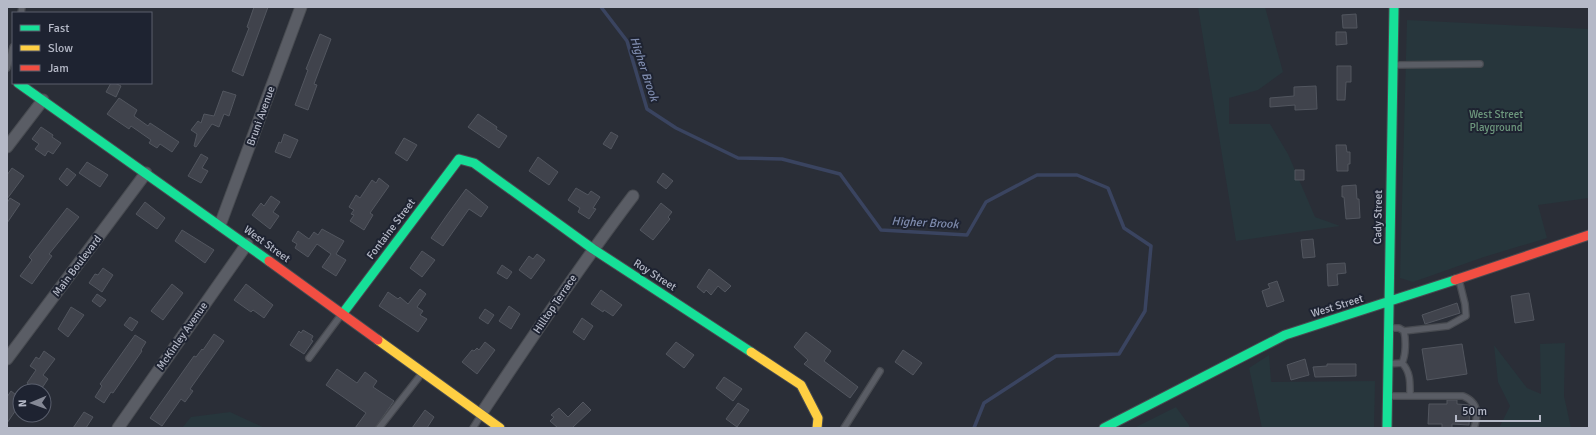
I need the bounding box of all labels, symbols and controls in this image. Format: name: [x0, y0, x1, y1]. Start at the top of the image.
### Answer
legend: [12, 12, 152, 84]
text: Fast: [48, 21, 69, 36]
water label: Higher Brook: [627, 35, 662, 104]
text: Slow: [48, 41, 73, 56]
text: Jam: [48, 61, 69, 76]
street label: Bruni Avenue: [244, 84, 278, 148]
park label: West Street Playground: [1469, 108, 1523, 134]
street label: Cady Street: [1371, 190, 1385, 244]
street label: Fontaine Street: [364, 196, 418, 262]
water label: Higher Brook: [891, 214, 960, 232]
street label: West Street: [241, 223, 293, 265]
street label: Main Boulevard: [50, 233, 104, 299]
street label: Roy Street: [631, 256, 679, 294]
street label: Hilltop Terrace: [530, 272, 580, 336]
street label: West Street: [1309, 292, 1365, 320]
street label: McKinley Avenue: [154, 299, 210, 373]
north arrow: [12, 383, 52, 423]
scale bar: [1456, 397, 1540, 423]
text: N: [16, 399, 29, 407]
text: 50 m: [1462, 404, 1487, 419]

